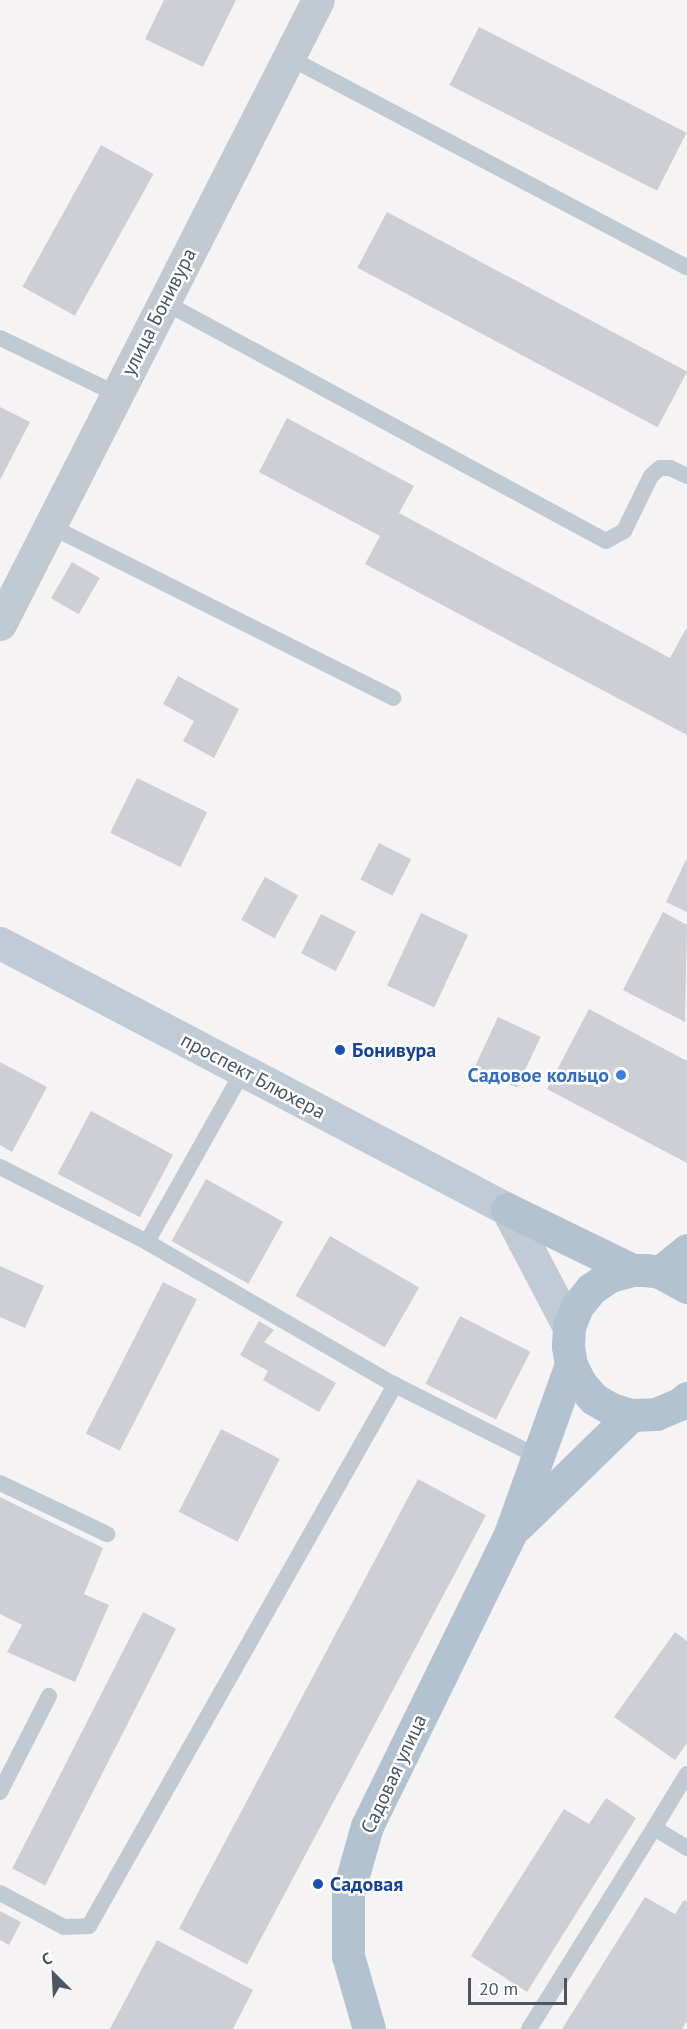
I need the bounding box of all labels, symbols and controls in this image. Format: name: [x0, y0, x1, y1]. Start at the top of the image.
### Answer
street label: улица Бонивура: [117, 244, 201, 380]
street label: проспект Блюхера: [176, 1028, 330, 1124]
place label: Бонивура: [352, 1038, 436, 1062]
marker: Бонивура: [333, 1043, 347, 1057]
place label: Садовое кольцо: [467, 1063, 609, 1087]
marker: Садовое кольцо: [614, 1068, 628, 1082]
street label: Садовая улица: [356, 1711, 432, 1837]
place label: Садовая: [330, 1872, 403, 1896]
marker: Садовая: [311, 1877, 325, 1891]
north arrow: [24, 1945, 84, 2005]
text: С: [39, 1948, 55, 1970]
scale bar: [471, 1966, 570, 2004]
text: 20 m: [479, 1977, 518, 2000]

